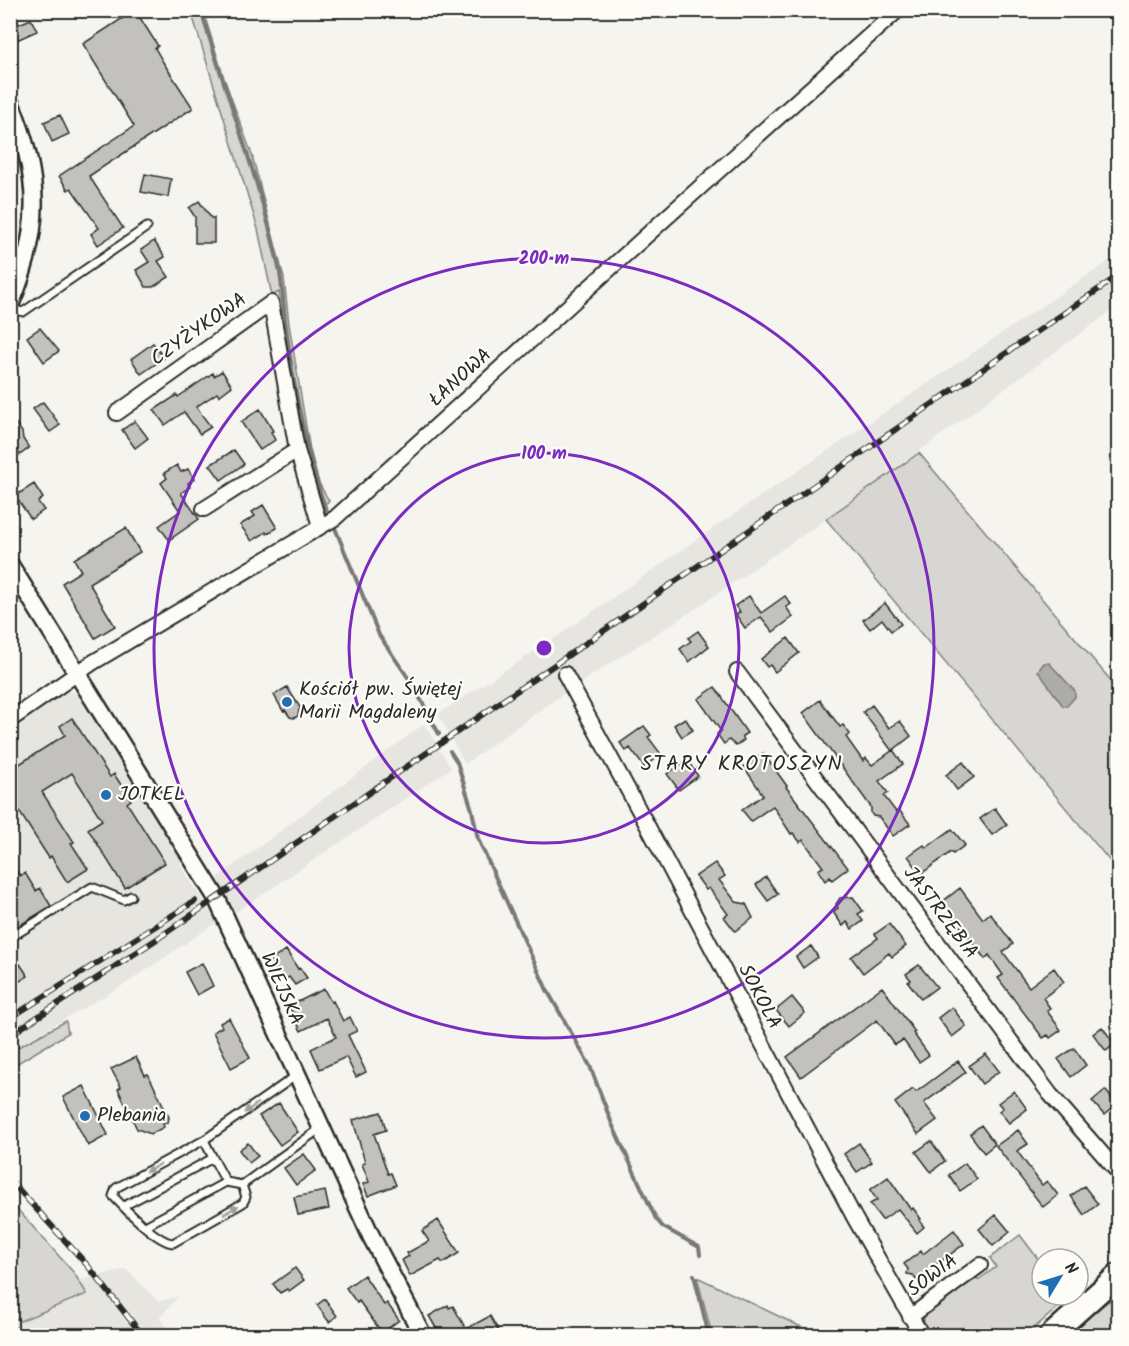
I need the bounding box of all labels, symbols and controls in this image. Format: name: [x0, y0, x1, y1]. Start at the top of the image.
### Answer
text: 200 m: [519, 245, 570, 274]
street label: CZYŻYKOWA: [144, 285, 254, 375]
street label: ŁANOWA: [422, 341, 500, 415]
text: 100 m: [521, 440, 567, 469]
centre of rings: [534, 638, 554, 658]
place label: Kościół pw. Świętej Marii Magdaleny: [299, 674, 462, 729]
marker: Kościół pw. Świętej Marii Magdaleny: [280, 695, 294, 709]
district label: STARY KROTOSZYN: [641, 748, 843, 781]
place label: JOTKEL: [118, 779, 185, 811]
marker: JOTKEL: [99, 788, 113, 802]
street label: JASTRZĘBIA: [894, 860, 986, 966]
street label: WIEJSKA: [251, 947, 311, 1031]
street label: SOKOLA: [728, 959, 790, 1035]
place label: Plebania: [97, 1100, 166, 1132]
one-way arrow: [243, 1102, 259, 1114]
marker: Plebania: [78, 1109, 92, 1123]
one-way arrow: [144, 1163, 161, 1173]
one-way arrow: [223, 1205, 240, 1215]
street label: SOWIA: [901, 1246, 965, 1306]
north arrow: [1030, 1247, 1090, 1307]
text: N: [1058, 1257, 1084, 1280]

